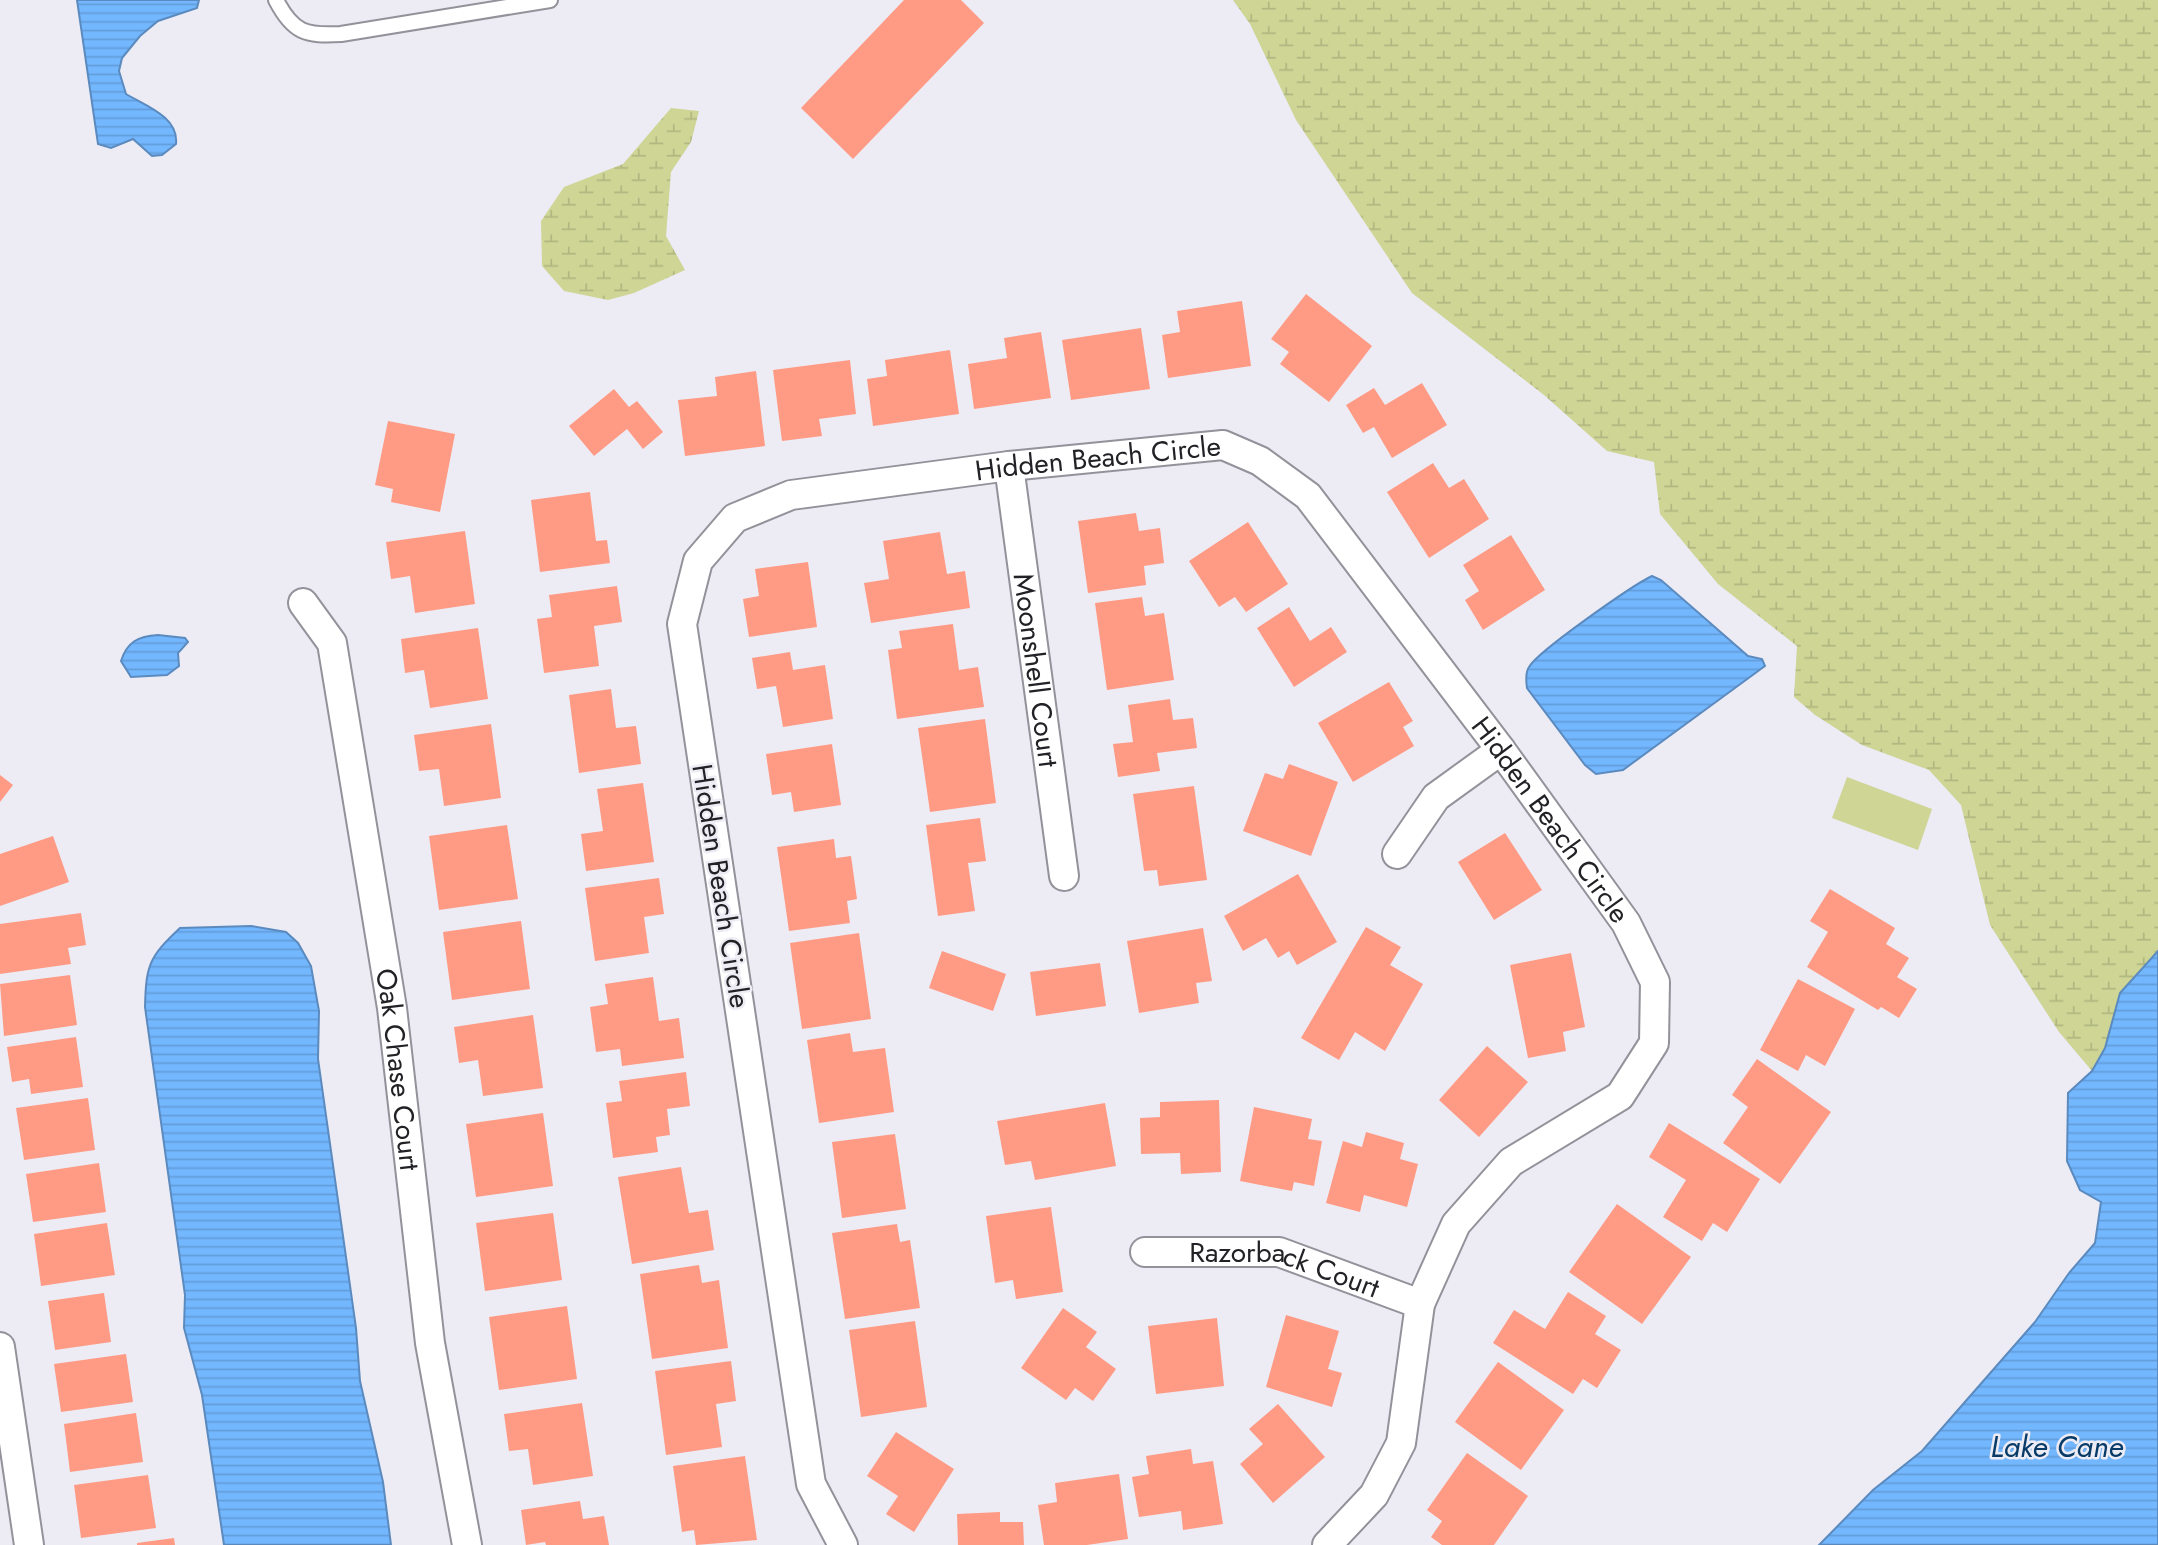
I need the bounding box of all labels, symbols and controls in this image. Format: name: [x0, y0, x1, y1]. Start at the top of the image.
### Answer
street label: Hidden Beach Circle: [973, 425, 1223, 491]
street label: Moonshell Court: [1003, 571, 1070, 770]
street label: Hidden Beach Circle: [1462, 707, 1640, 931]
street label: Hidden Beach Circle: [681, 761, 761, 1011]
street label: Oak Chase Court: [365, 965, 431, 1173]
street label: Razorback Court: [1189, 1232, 1386, 1308]
water label: Lake Cane: [1991, 1425, 2123, 1468]

